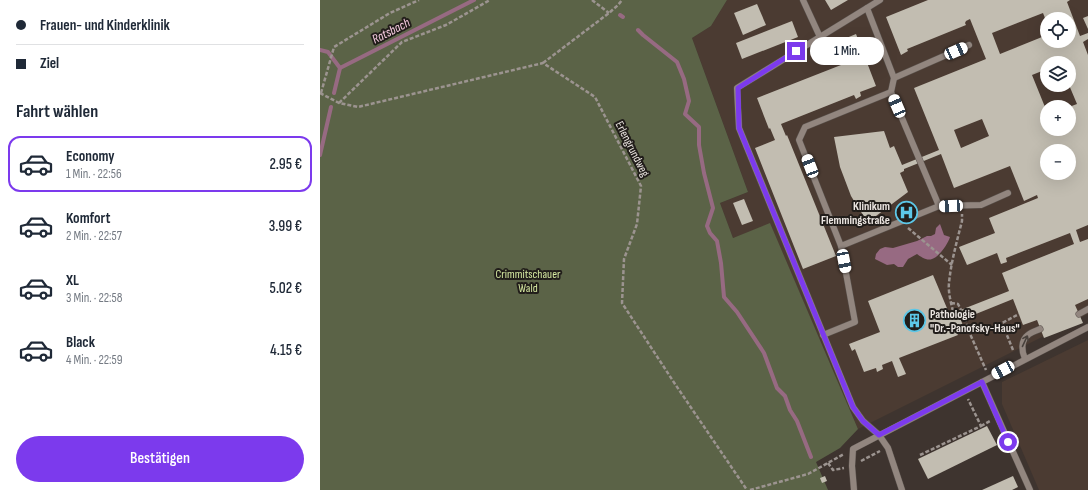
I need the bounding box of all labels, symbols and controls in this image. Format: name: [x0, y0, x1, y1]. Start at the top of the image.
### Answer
map controls: [1040, 12, 1076, 180]
button: locate: [1040, 12, 1076, 48]
water label: Ratsbach: [369, 14, 413, 47]
text: Frauen- und Kinderklinik: [40, 16, 170, 35]
callout: 1 Min.: [810, 37, 884, 65]
car: [943, 41, 969, 61]
route end: [787, 42, 805, 60]
text: 1 Min.: [834, 43, 860, 59]
text: Ziel: [40, 54, 59, 73]
button: layers: [1040, 56, 1076, 92]
car: [887, 93, 907, 119]
button: +: [1040, 100, 1076, 136]
text: Fahrt wählen: [16, 101, 98, 122]
street label: Erlengrundweg: [612, 119, 652, 179]
button: −: [1040, 144, 1076, 180]
icon: car: [18, 146, 54, 182]
text: Economy: [66, 147, 115, 166]
car: [800, 153, 820, 179]
text: 2.95 €: [269, 155, 302, 174]
text: 1 Min. · 22:56: [66, 166, 122, 182]
place label: Klinikum Flemmingstraße: [821, 199, 890, 228]
car: [939, 199, 963, 213]
hospital icon: Klinikum Flemmingstraße: [893, 200, 919, 226]
icon: car: [18, 208, 54, 244]
text: Komfort: [66, 209, 110, 228]
text: 3.99 €: [269, 217, 302, 236]
text: 2 Min. · 22:57: [66, 228, 122, 244]
car: [836, 248, 852, 274]
park label: Crimmitschauer Wald: [496, 267, 561, 296]
icon: car: [18, 270, 54, 306]
text: XL: [66, 271, 79, 290]
text: 5.02 €: [270, 279, 302, 298]
text: 3 Min. · 22:58: [66, 290, 123, 306]
place label: Pathologie "Dr.-Panofsky-Haus": [930, 307, 1020, 336]
building icon: Pathologie "Dr.-Panofsky-Haus": [901, 308, 927, 334]
icon: car: [18, 332, 54, 368]
text: Black: [66, 333, 95, 352]
one-way arrow: [1022, 335, 1029, 347]
text: 4.15 €: [270, 341, 302, 360]
text: 4 Min. · 22:59: [66, 352, 123, 368]
car: [990, 359, 1016, 381]
route start: [999, 433, 1017, 451]
button: Bestätigen: [16, 436, 304, 482]

